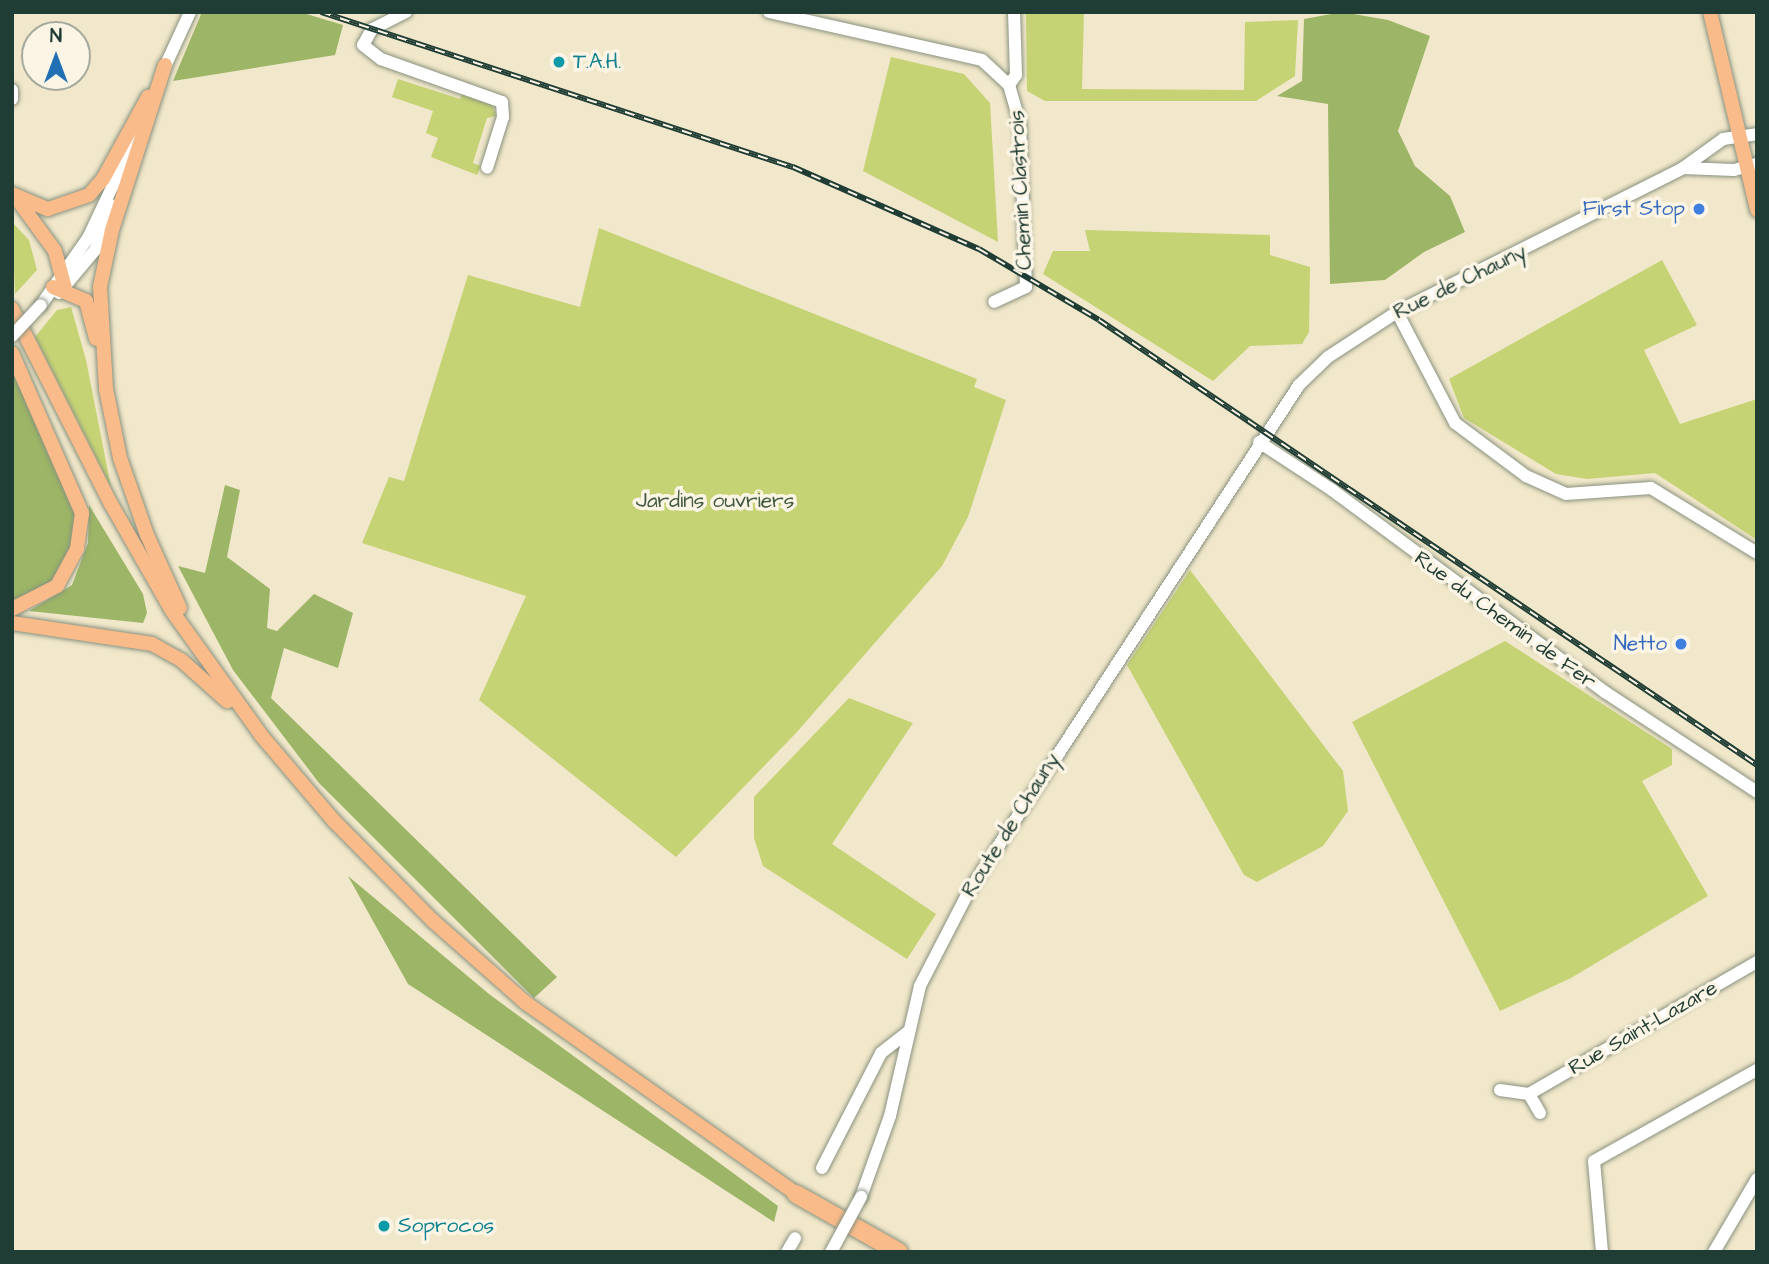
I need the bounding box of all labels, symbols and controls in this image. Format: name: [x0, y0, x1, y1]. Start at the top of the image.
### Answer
north arrow: [21, 21, 91, 91]
text: N: [50, 23, 62, 50]
place label: T.A.H.: [573, 49, 621, 75]
marker: T.A.H.: [551, 54, 567, 70]
street label: Chemin Clastrois: [1004, 109, 1038, 271]
place label: First Stop: [1583, 196, 1685, 222]
marker: First Stop: [1691, 201, 1707, 217]
street label: Rue de Chauny: [1390, 239, 1530, 325]
park label: Jardins ouvriers: [636, 488, 794, 514]
street label: Rue du Chemin de Fer: [1409, 546, 1601, 694]
place label: Netto: [1614, 631, 1667, 657]
marker: Netto: [1673, 636, 1689, 652]
street label: Route de Chauny: [957, 748, 1065, 902]
street label: Rue Saint-Lazare: [1564, 975, 1722, 1081]
place label: Soprocos: [398, 1213, 494, 1239]
marker: Soprocos: [376, 1218, 392, 1234]

